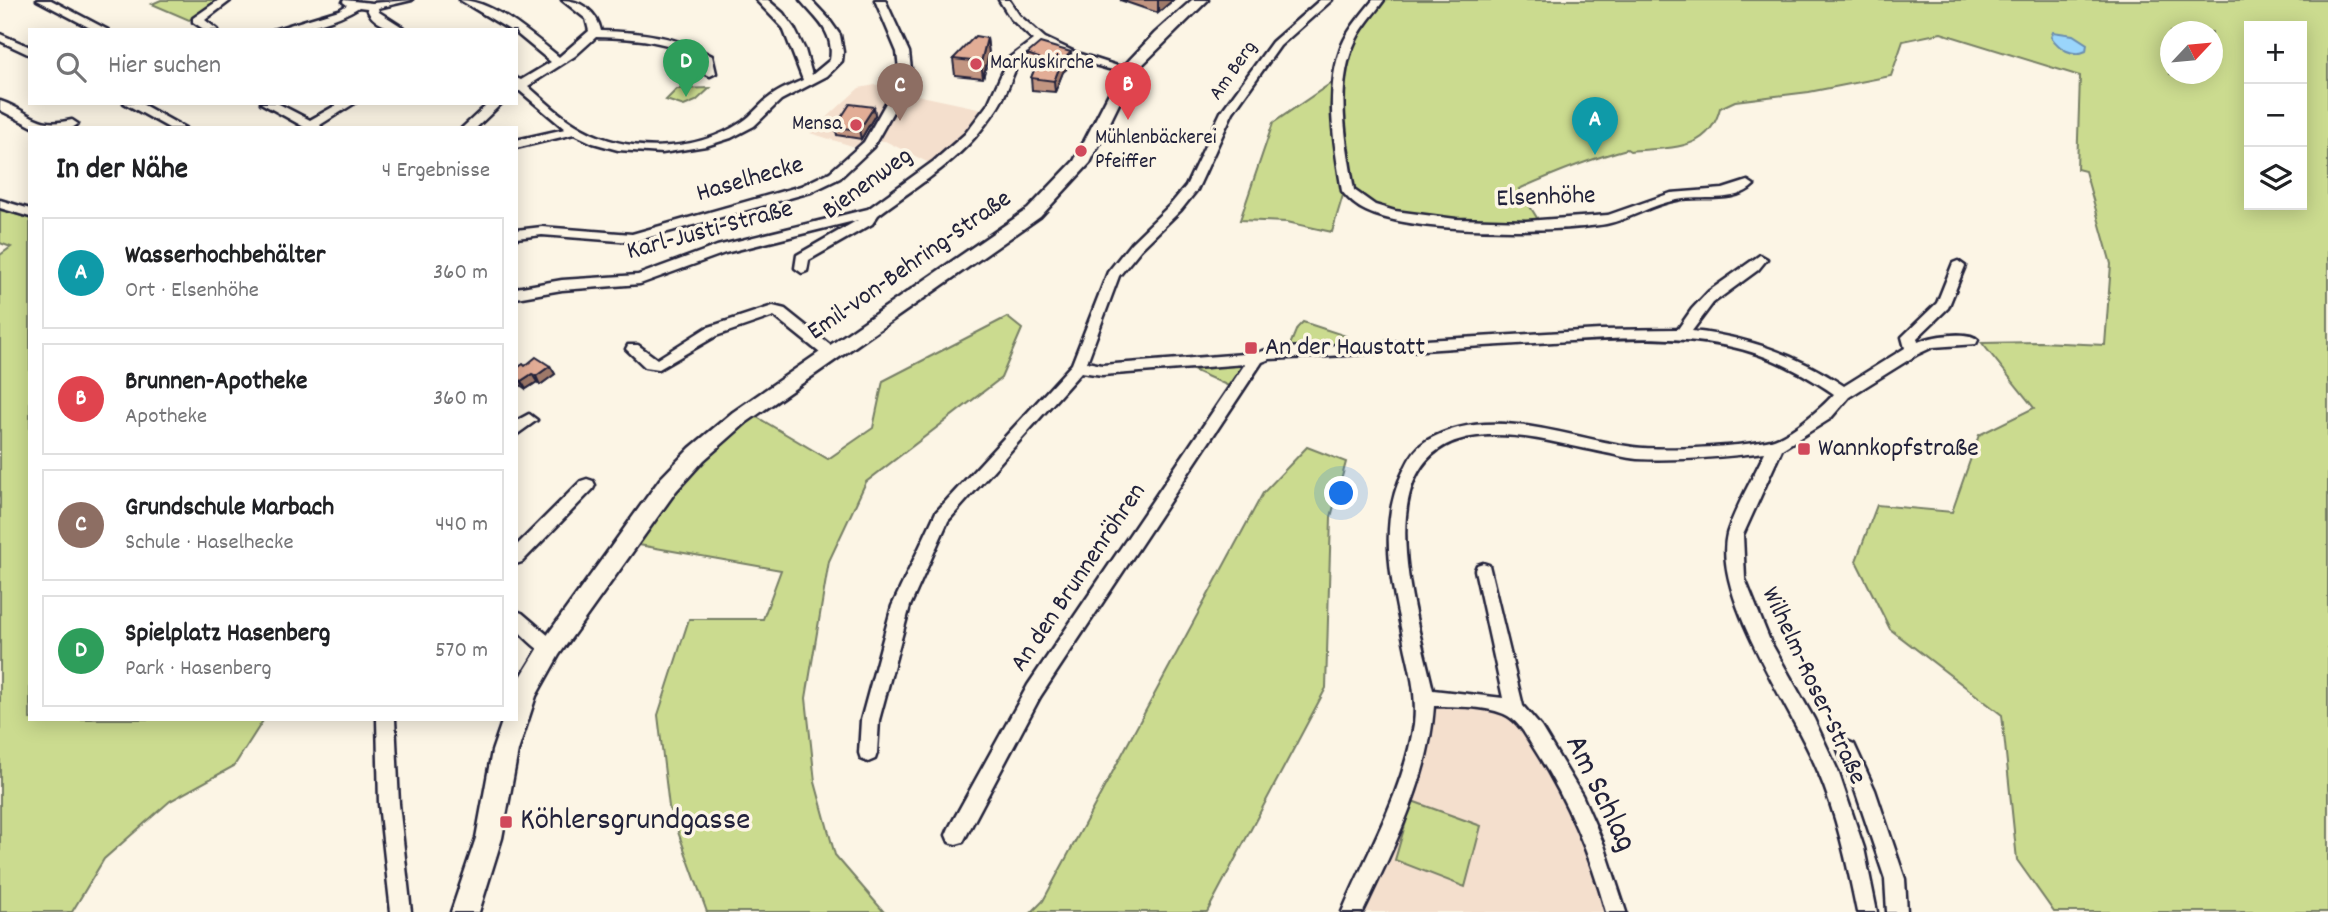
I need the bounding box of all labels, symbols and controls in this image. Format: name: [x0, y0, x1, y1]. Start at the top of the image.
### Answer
north arrow: [2160, 21, 2223, 84]
map controls: [2244, 21, 2307, 210]
button: +: [2244, 21, 2307, 84]
search box: [28, 28, 518, 105]
street label: Am Berg: [1203, 35, 1265, 107]
pin: D: [663, 39, 709, 97]
icon: search: [52, 48, 90, 86]
text: Hier suchen: [108, 48, 221, 85]
place label: Markuskirche: [990, 49, 1094, 79]
marker: Markuskirche: [968, 56, 984, 72]
pin: B: [1105, 62, 1151, 120]
pin: C: [877, 63, 923, 121]
button: −: [2244, 84, 2307, 147]
pin: A: [1572, 97, 1618, 155]
place label: Mensa: [792, 110, 843, 140]
marker: Mensa: [848, 117, 864, 133]
place label: Mühlenbäckerei Pfeiffer: [1095, 124, 1217, 178]
street label: Bienenweg: [815, 139, 921, 229]
marker: Mühlenbäckerei Pfeiffer: [1073, 143, 1089, 159]
street label: Haselhecke: [692, 147, 808, 213]
button: layers: [2244, 147, 2307, 210]
text: In der Nähe: [56, 150, 188, 193]
text: 4 Ergebnisse: [382, 155, 490, 188]
street label: Elsenhöhe: [1496, 178, 1596, 218]
street label: Emil-von-Behring-Straße: [800, 181, 1020, 351]
street label: Karl-Justi-Straße: [623, 191, 797, 271]
text: Wasserhochbehälter: [125, 238, 325, 275]
text: A: [75, 257, 87, 290]
text: 360 m: [433, 257, 488, 290]
text: Ort · Elsenhöhe: [125, 275, 259, 308]
place label: An der Haustatt: [1265, 330, 1425, 367]
marker: An der Haustatt: [1243, 340, 1259, 356]
text: Brunnen-Apotheke: [125, 364, 307, 401]
text: B: [76, 383, 86, 416]
text: 360 m: [433, 383, 488, 416]
text: Apotheke: [125, 401, 207, 434]
place label: Wannkopfstraße: [1818, 431, 1979, 468]
marker: Wannkopfstraße: [1796, 441, 1812, 457]
street label: An den Brunnenröhren: [1002, 476, 1156, 680]
your location: [1324, 476, 1358, 510]
text: Grundschule Marbach: [125, 490, 334, 527]
text: C: [75, 509, 87, 542]
text: 440 m: [435, 509, 488, 542]
text: Schule · Haselhecke: [125, 527, 294, 560]
street label: Wilhelm-Roser-Straße: [1751, 581, 1875, 791]
text: Spielplatz Hasenberg: [125, 616, 330, 653]
text: D: [75, 635, 87, 668]
text: 570 m: [435, 635, 488, 668]
text: Park · Hasenberg: [125, 653, 272, 686]
street label: Am Schlag: [1551, 728, 1647, 860]
place label: Köhlersgrundgasse: [520, 799, 750, 845]
marker: Köhlersgrundgasse: [498, 814, 514, 830]

